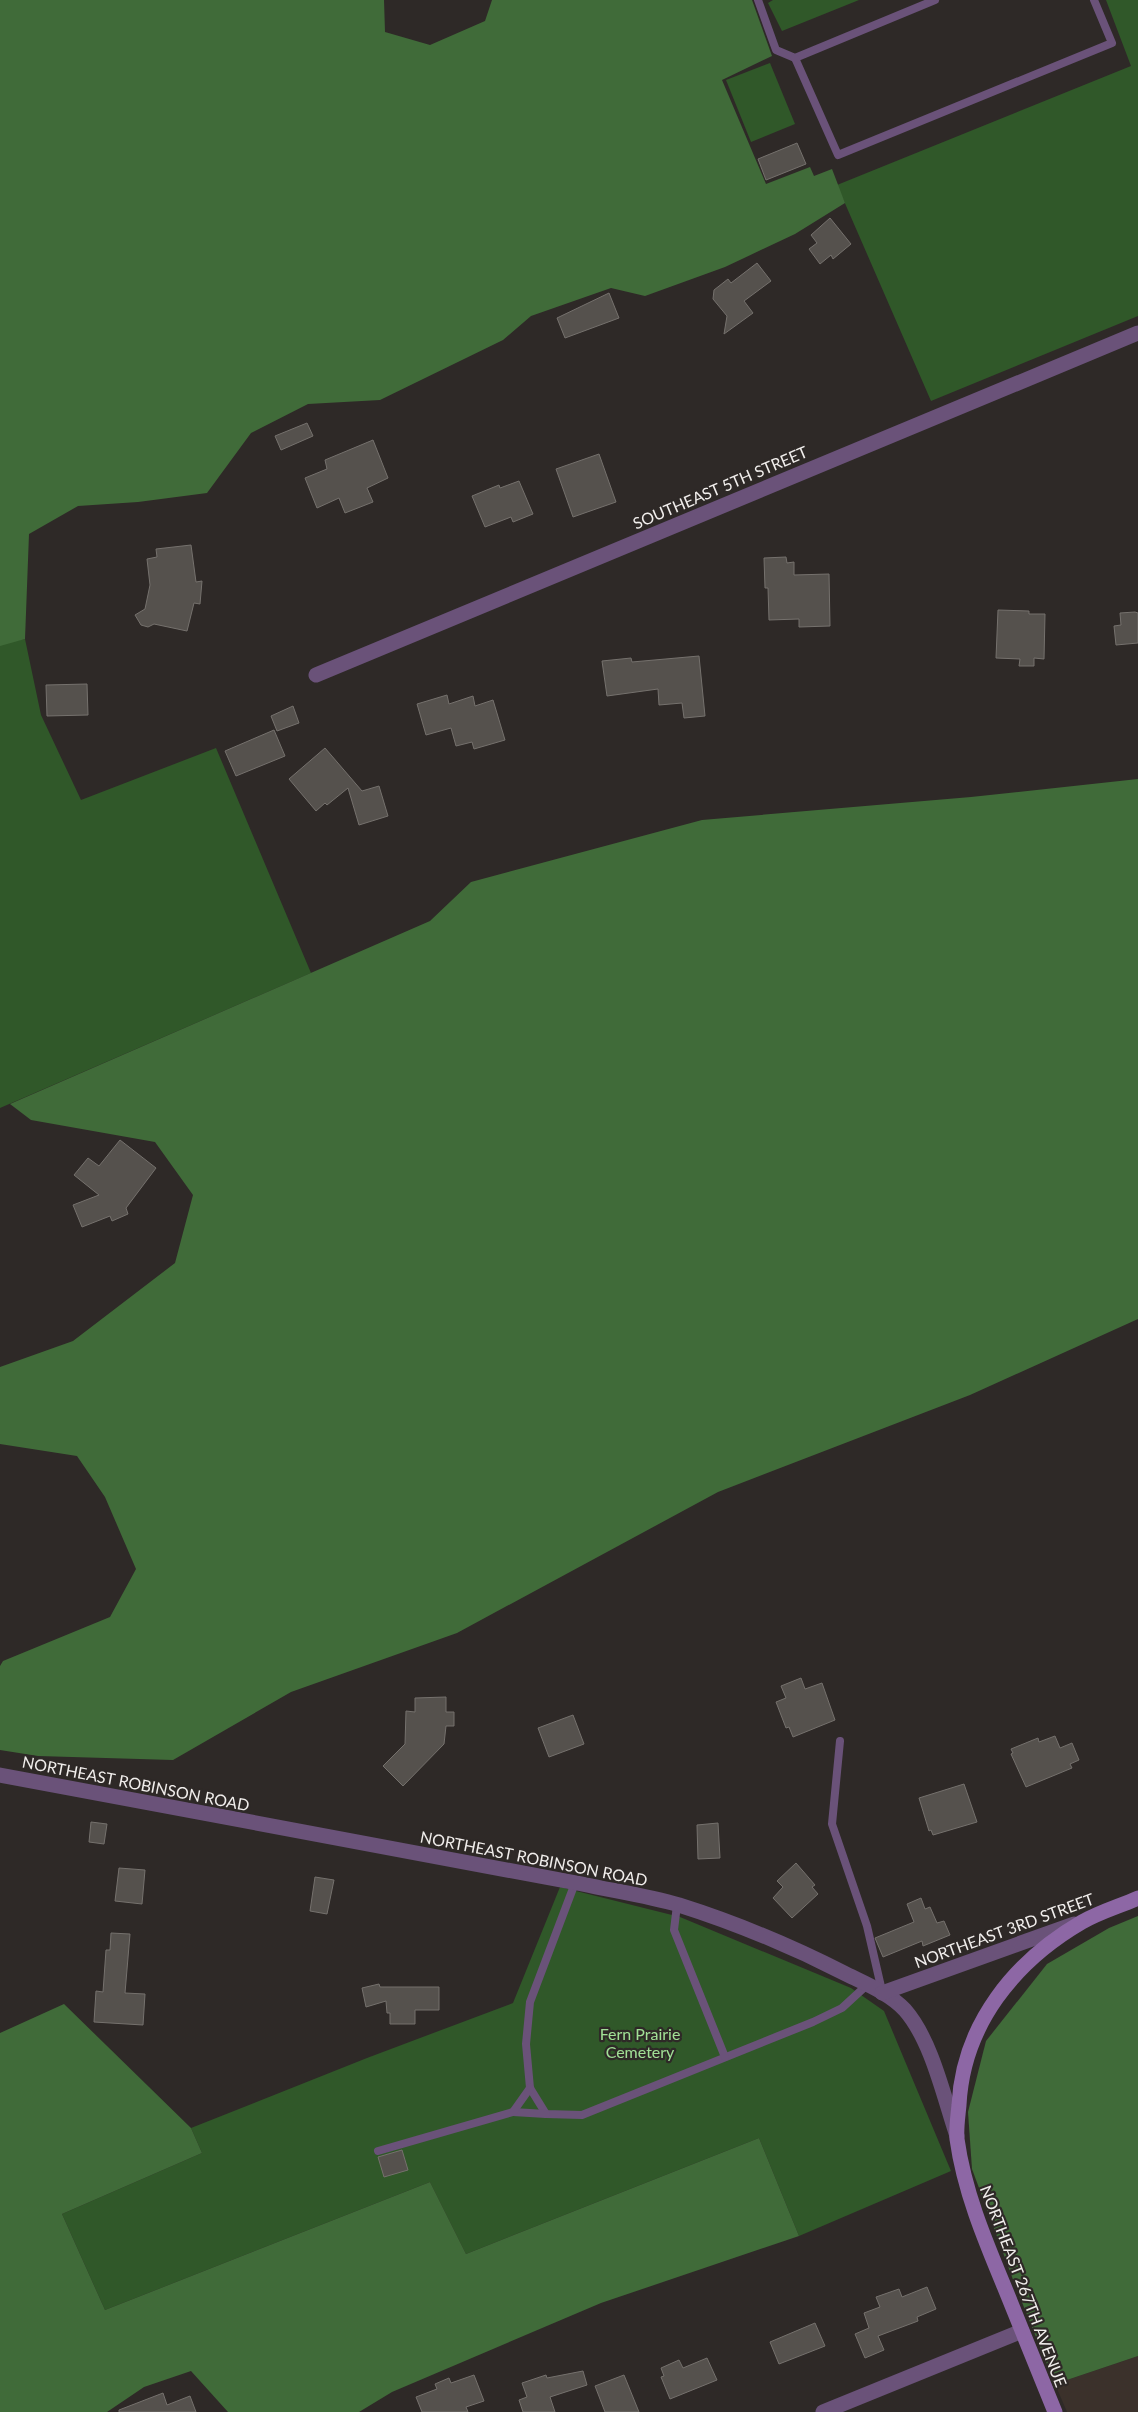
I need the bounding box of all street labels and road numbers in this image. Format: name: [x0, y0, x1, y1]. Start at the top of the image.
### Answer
street label: SOUTHEAST 5TH STREET: [630, 441, 811, 532]
street label: NORTHEAST ROBINSON ROAD: [21, 1752, 251, 1814]
street label: NORTHEAST ROBINSON ROAD: [419, 1827, 649, 1889]
street label: NORTHEAST 3RD STREET: [912, 1888, 1097, 1971]
street label: NORTHEAST 267TH AVENUE: [977, 2182, 1071, 2390]

